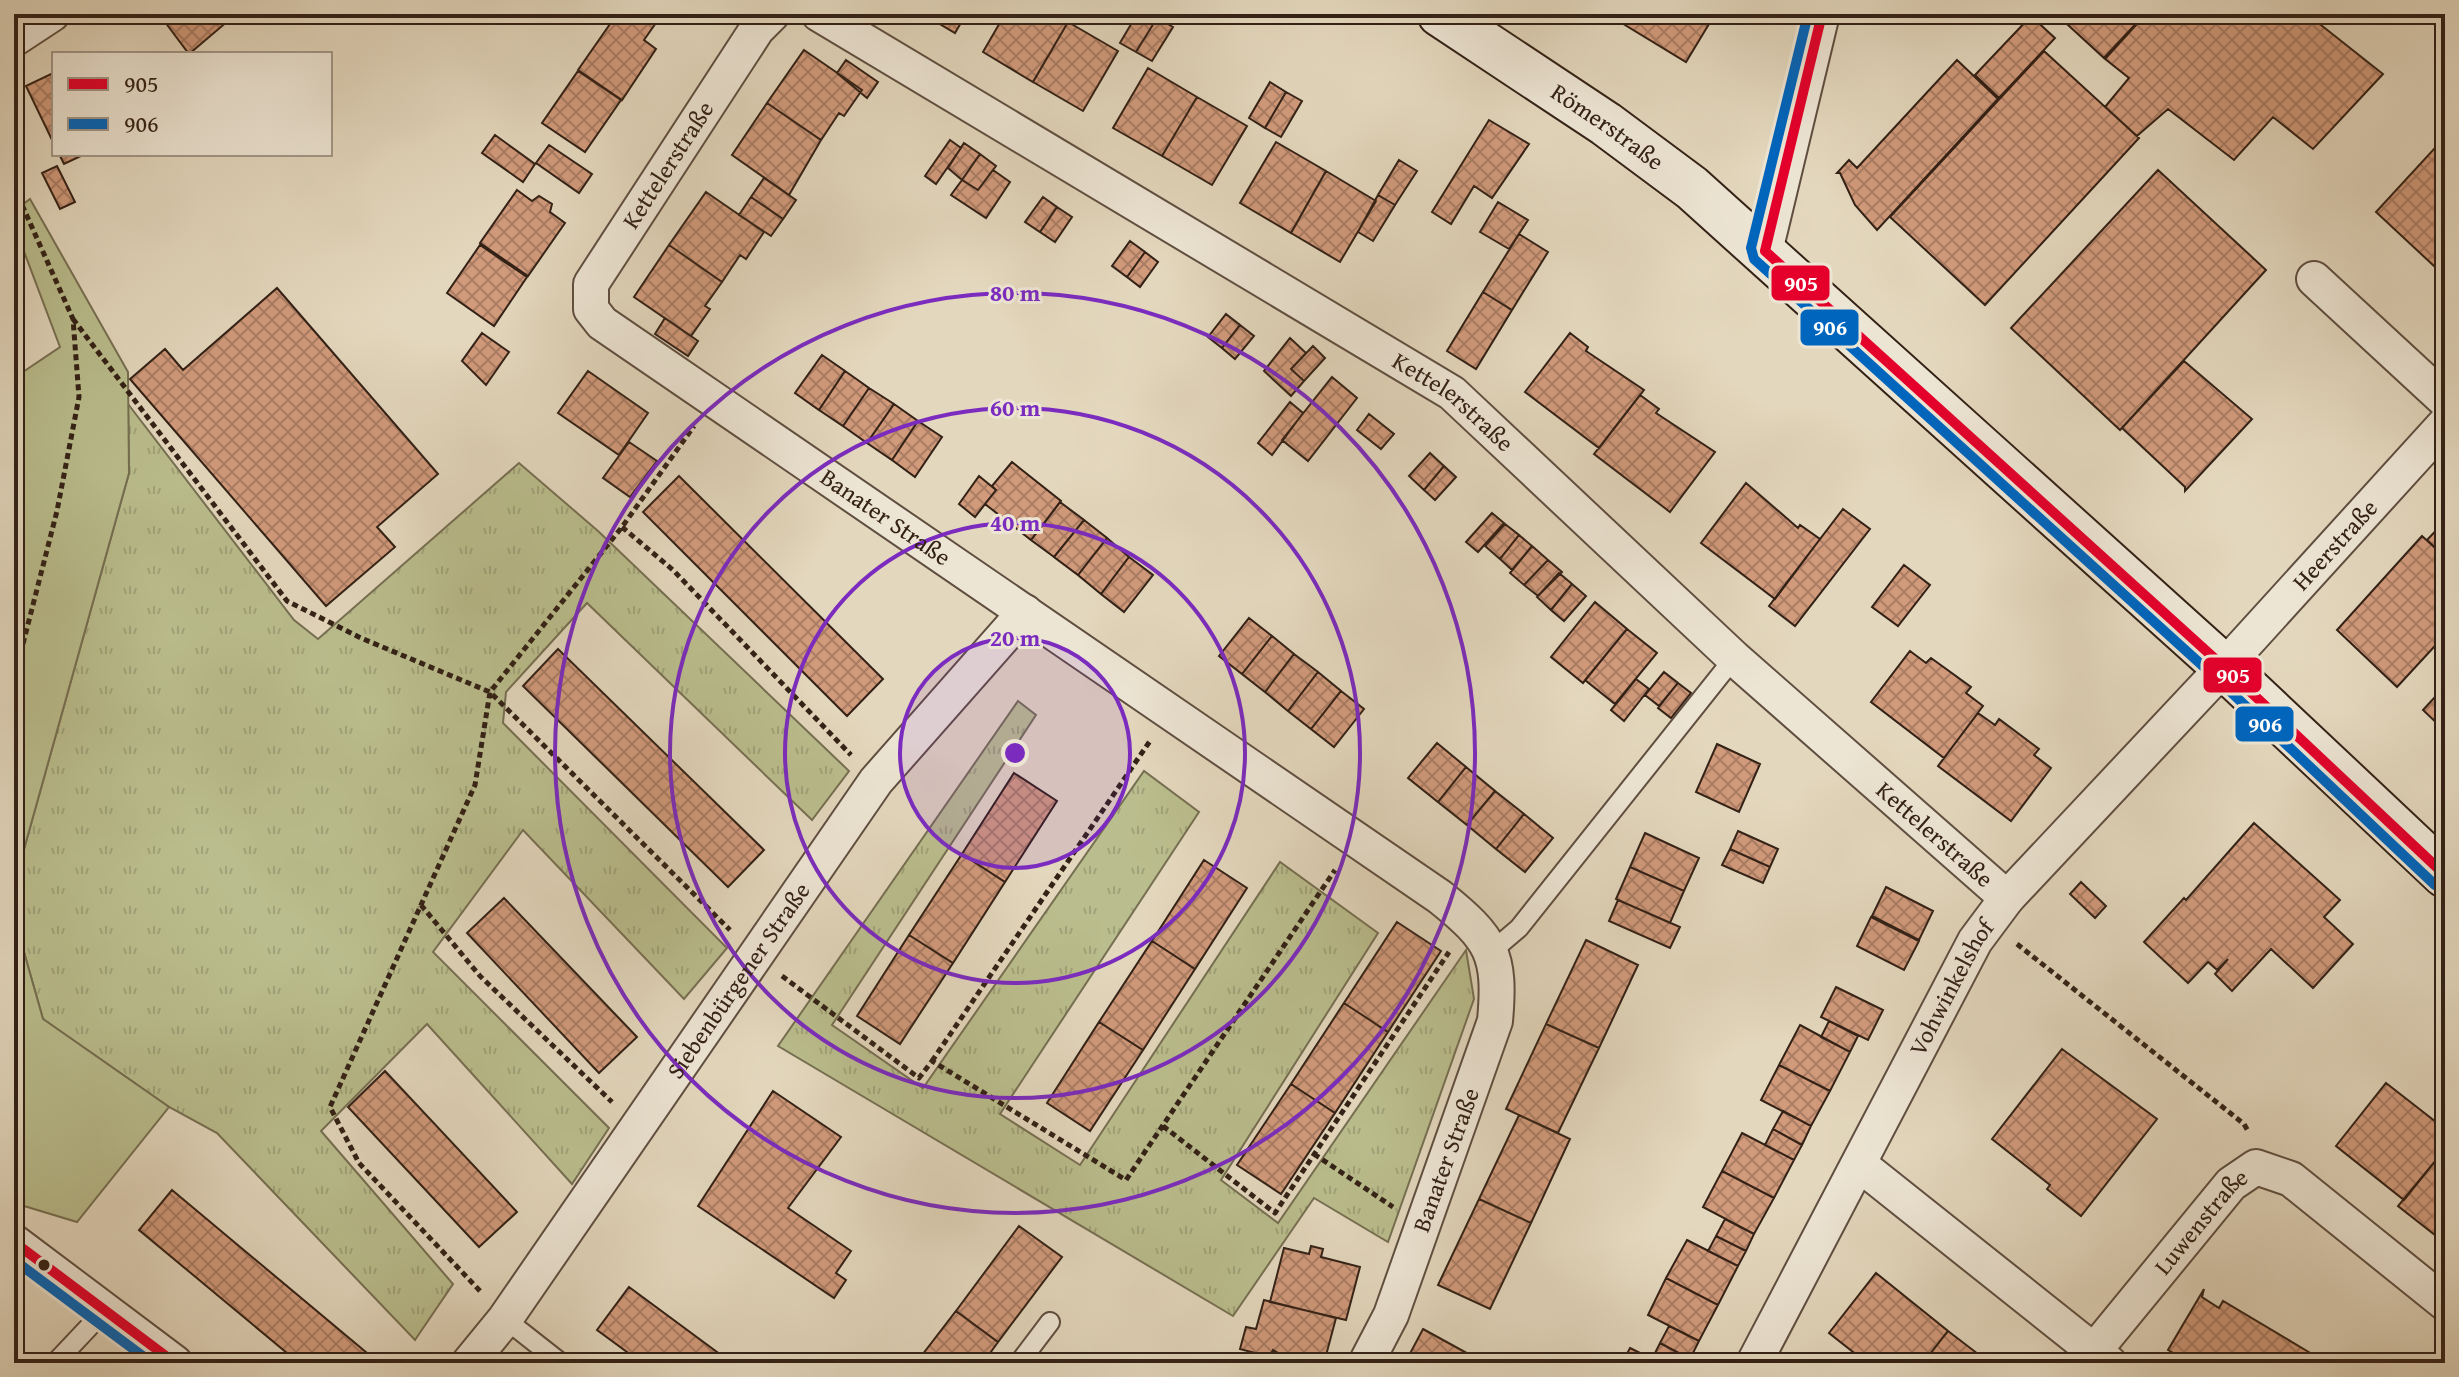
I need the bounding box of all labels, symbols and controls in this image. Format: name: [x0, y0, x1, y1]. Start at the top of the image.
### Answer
legend: [52, 52, 332, 156]
text: 905: [124, 66, 159, 101]
street label: Römerstraße: [1544, 74, 1672, 179]
street label: Kettelerstraße: [613, 94, 722, 235]
text: 906: [124, 106, 159, 141]
line badge: 905: [1770, 264, 1831, 302]
text: 905: [1784, 267, 1818, 299]
text: 80 m: [990, 275, 1041, 310]
line badge: 906: [1799, 308, 1860, 347]
text: 906: [1813, 311, 1847, 343]
street label: Kettelerstraße: [1386, 343, 1522, 460]
text: 60 m: [990, 390, 1041, 425]
street label: Banater Straße: [814, 460, 958, 574]
street label: Heerstraße: [2284, 491, 2386, 598]
text: 40 m: [990, 505, 1041, 540]
text: 20 m: [990, 620, 1041, 655]
line badge: 905: [2202, 656, 2263, 694]
text: 905: [2216, 659, 2250, 691]
line badge: 906: [2234, 705, 2295, 743]
text: 906: [2248, 708, 2282, 740]
centre of rings: [1001, 739, 1029, 767]
street label: Kettelerstraße: [1869, 773, 2001, 895]
street label: Siebenbürgener Straße: [658, 875, 818, 1086]
street label: Vohwinkelshof: [1900, 910, 2004, 1062]
street label: Banater Straße: [1403, 1083, 1488, 1237]
street label: Luwenstraße: [2145, 1159, 2255, 1282]
unlabelled marker: [36, 1257, 52, 1273]

